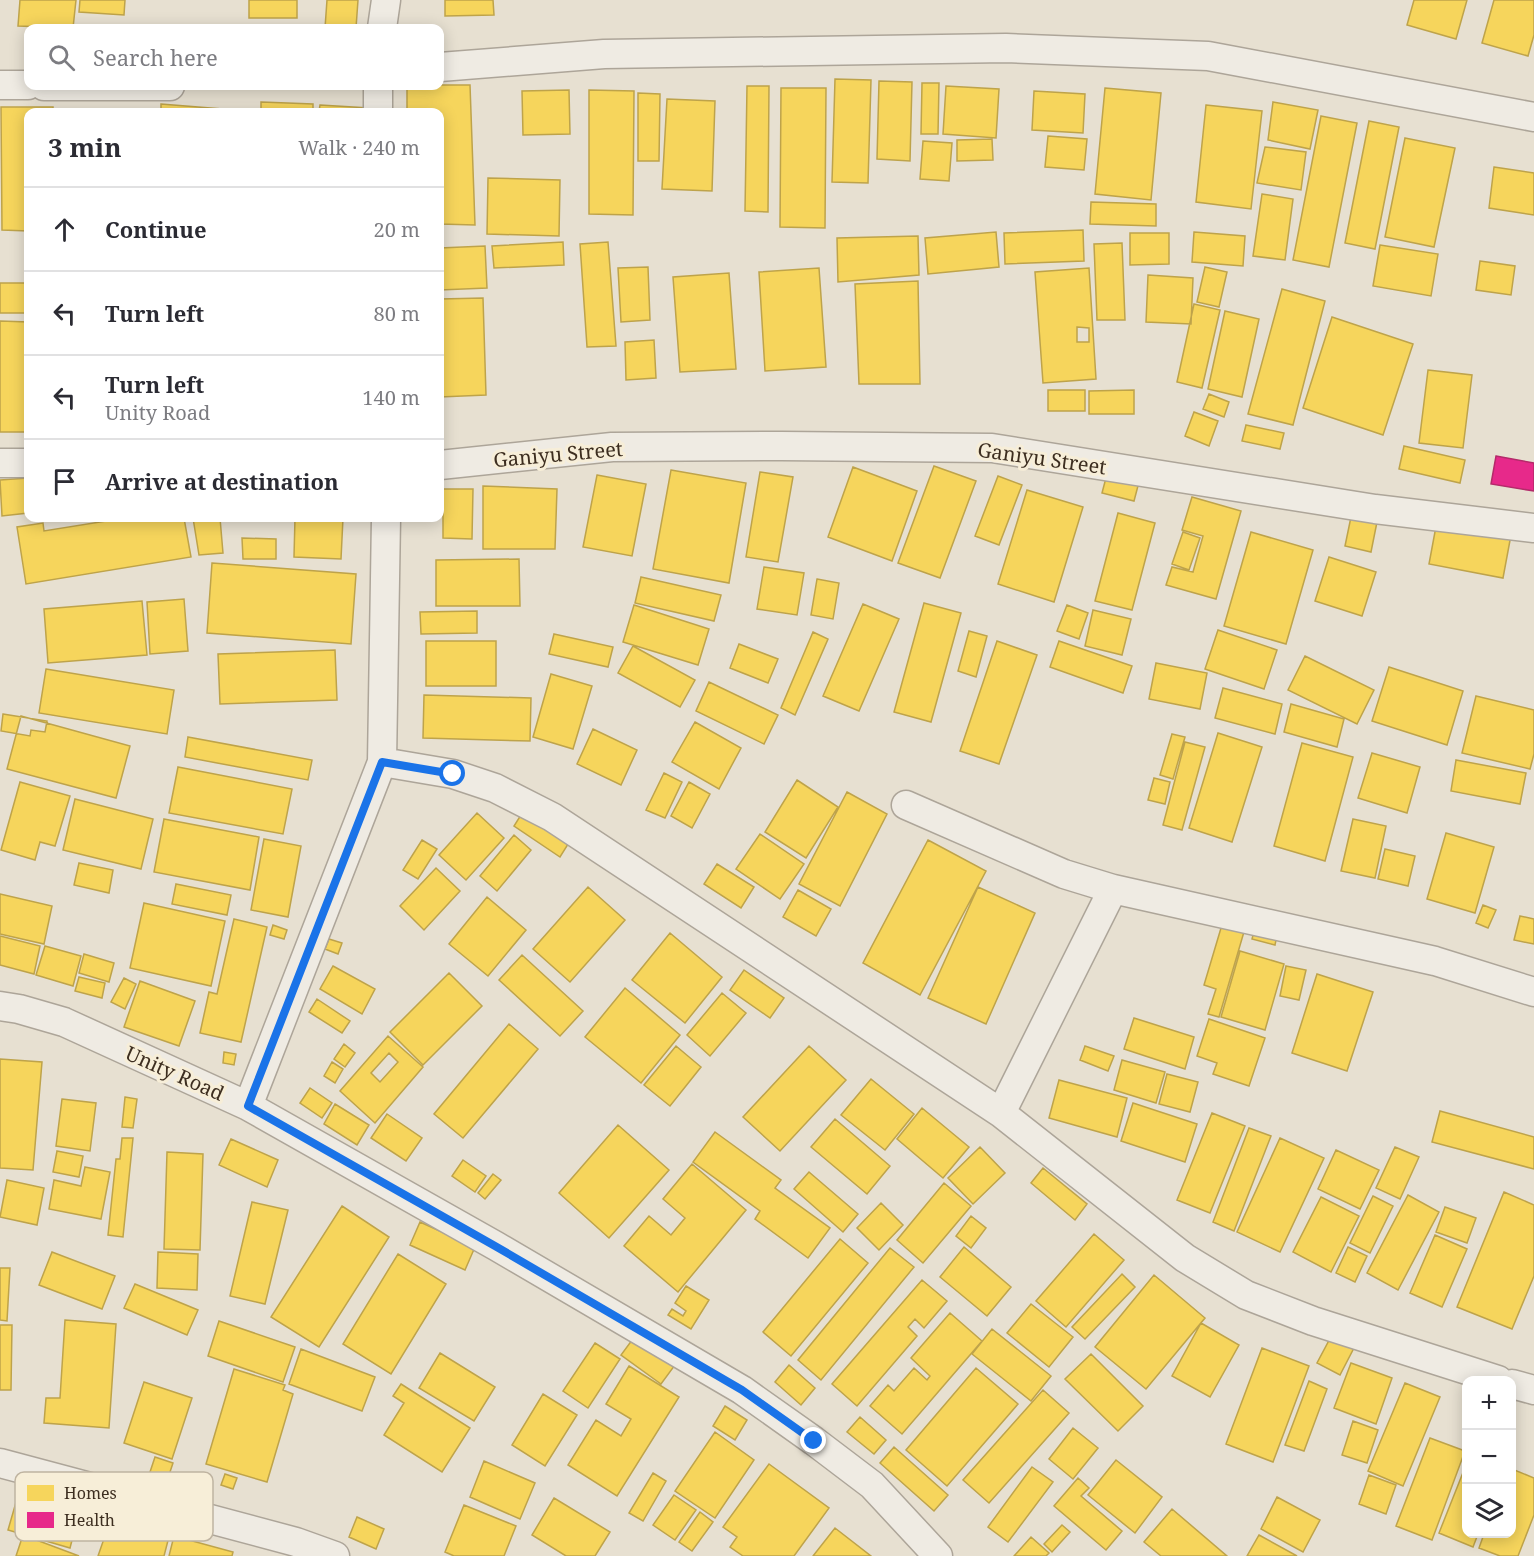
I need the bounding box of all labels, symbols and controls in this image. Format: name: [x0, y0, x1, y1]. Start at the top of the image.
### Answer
search box: [24, 24, 444, 90]
icon: search: [45, 41, 78, 74]
text: Search here: [93, 42, 218, 72]
text: 3 min: [48, 129, 122, 165]
text: Walk · 240 m: [298, 134, 420, 161]
icon: ahead: [48, 213, 81, 246]
text: Continue: [105, 214, 207, 244]
text: 20 m: [374, 216, 420, 243]
icon: left: [48, 297, 81, 330]
text: Turn left: [105, 298, 204, 328]
text: 80 m: [374, 300, 420, 327]
text: Turn left: [105, 369, 204, 399]
icon: left: [48, 381, 81, 414]
text: 140 m: [362, 384, 420, 411]
text: Unity Road: [105, 399, 210, 426]
street label: Ganiyu Street: [492, 435, 624, 473]
street label: Ganiyu Street: [976, 436, 1108, 480]
icon: arrive: [48, 465, 81, 498]
text: Arrive at destination: [105, 466, 339, 496]
route start: [439, 760, 465, 786]
street label: Unity Road: [121, 1039, 229, 1107]
map controls: [1462, 1376, 1516, 1538]
button: +: [1462, 1376, 1516, 1430]
route end: [800, 1427, 826, 1453]
button: −: [1462, 1430, 1516, 1484]
legend: [15, 1472, 213, 1541]
text: Homes: [64, 1482, 117, 1504]
button: layers: [1462, 1484, 1516, 1538]
text: Health: [64, 1509, 115, 1531]

